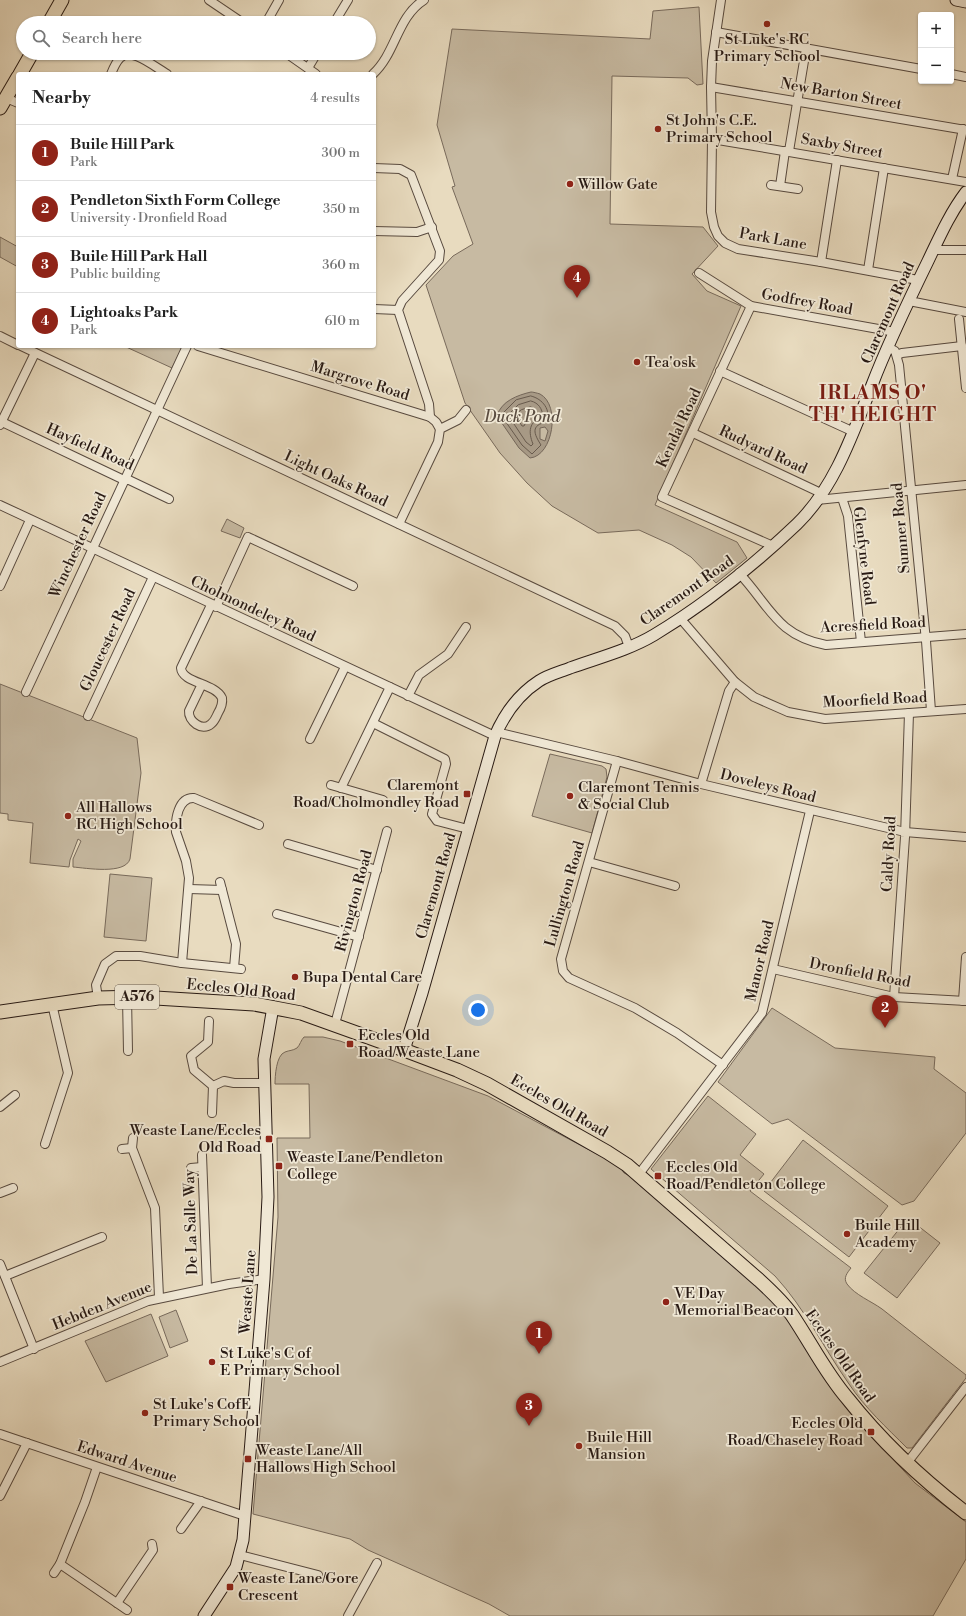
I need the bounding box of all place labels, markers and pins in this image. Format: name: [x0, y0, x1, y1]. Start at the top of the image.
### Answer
marker: St Luke's RC Primary School: [762, 19, 772, 29]
place label: St Luke's RC Primary School: [714, 30, 821, 66]
place label: St John's C.E. Primary School: [666, 111, 773, 147]
marker: St John's C.E. Primary School: [653, 124, 663, 134]
place label: Willow Gate: [577, 175, 658, 194]
marker: Willow Gate: [565, 179, 575, 189]
pin: 4: [564, 265, 590, 298]
place label: Tea'osk: [645, 353, 697, 372]
marker: Tea'osk: [632, 357, 642, 367]
place label: Claremont Road/Cholmondley Road: [293, 776, 460, 812]
place label: Claremont Tennis & Social Club: [578, 778, 699, 814]
marker: Claremont Road/Cholmondley Road: [462, 789, 472, 799]
marker: Claremont Tennis & Social Club: [565, 791, 575, 801]
place label: All Hallows RC High School: [75, 798, 183, 834]
marker: All Hallows RC High School: [63, 811, 73, 821]
place label: Bupa Dental Care: [302, 968, 422, 987]
marker: Bupa Dental Care: [290, 972, 300, 982]
pin: 2: [872, 995, 898, 1028]
place label: Eccles Old Road/Weaste Lane: [358, 1026, 480, 1062]
marker: Eccles Old Road/Weaste Lane: [345, 1039, 355, 1049]
place label: Weaste Lane/Eccles Old Road: [129, 1121, 261, 1157]
marker: Weaste Lane/Eccles Old Road: [264, 1134, 274, 1144]
place label: Weaste Lane/Pendleton College: [286, 1148, 443, 1184]
place label: Eccles Old Road/Pendleton College: [666, 1158, 826, 1194]
marker: Weaste Lane/Pendleton College: [274, 1161, 284, 1171]
marker: Eccles Old Road/Pendleton College: [653, 1171, 663, 1181]
place label: Buile Hill Academy: [854, 1216, 921, 1252]
marker: Buile Hill Academy: [842, 1229, 852, 1239]
place label: VE Day Memorial Beacon: [673, 1284, 794, 1320]
marker: VE Day Memorial Beacon: [661, 1297, 671, 1307]
pin: 1: [526, 1321, 552, 1354]
place label: St Luke's C of E Primary School: [220, 1344, 340, 1380]
marker: St Luke's C of E Primary School: [207, 1357, 217, 1367]
pin: 3: [516, 1393, 542, 1426]
place label: St Luke's CofE Primary School: [153, 1395, 260, 1431]
marker: St Luke's CofE Primary School: [140, 1408, 150, 1418]
place label: Eccles Old Road/Chaseley Road: [727, 1414, 863, 1450]
marker: Eccles Old Road/Chaseley Road: [866, 1427, 876, 1437]
place label: Buile Hill Mansion: [586, 1428, 653, 1464]
place label: Weaste Lane/All Hallows High School: [255, 1441, 396, 1477]
marker: Buile Hill Mansion: [574, 1441, 584, 1451]
marker: Weaste Lane/All Hallows High School: [243, 1454, 253, 1464]
place label: Weaste Lane/Gore Crescent: [237, 1569, 359, 1605]
marker: Weaste Lane/Gore Crescent: [225, 1582, 235, 1592]

